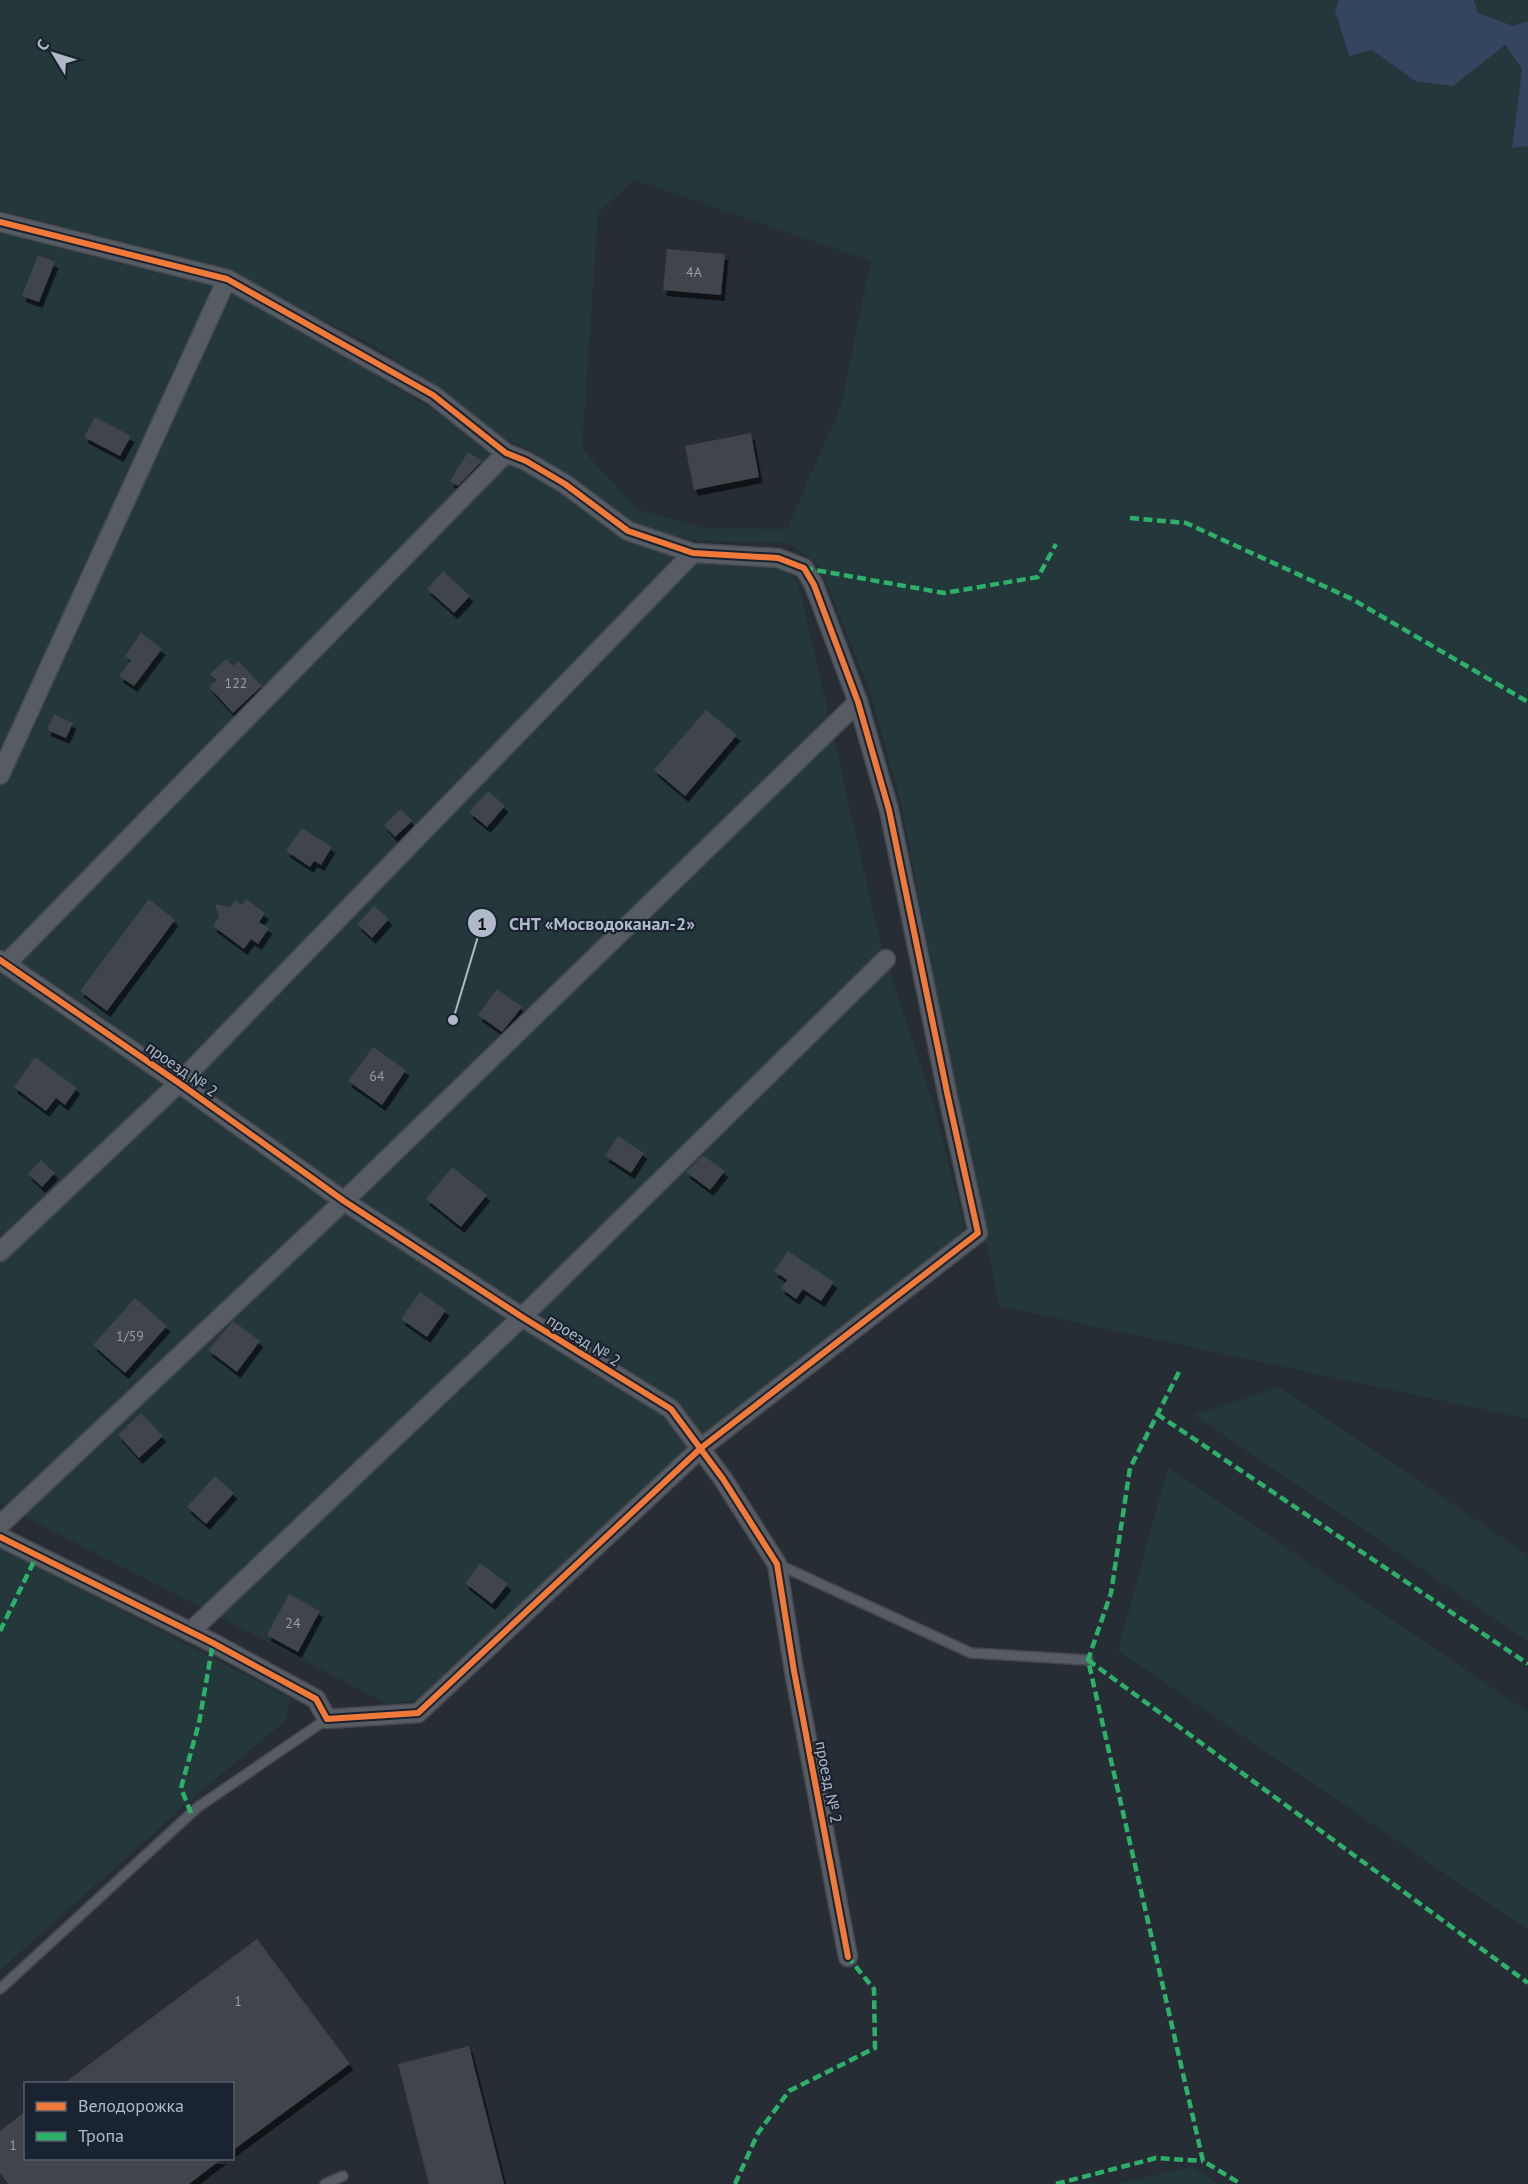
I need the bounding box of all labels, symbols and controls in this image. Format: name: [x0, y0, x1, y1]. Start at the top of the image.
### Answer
north arrow: [24, 24, 84, 84]
text: С: [32, 35, 53, 54]
house number: 4А: [686, 263, 703, 281]
house number: 122: [225, 674, 247, 692]
callout: СНТ «Мосводоканал-2»: [467, 905, 708, 941]
text: 1: [477, 912, 487, 935]
text: СНТ «Мосводоканал-2»: [509, 912, 695, 935]
street label: проезд № 2: [142, 1037, 222, 1101]
house number: 64: [369, 1067, 385, 1085]
street label: проезд № 2: [543, 1309, 625, 1371]
house number: 1/59: [116, 1327, 144, 1345]
house number: 24: [285, 1614, 301, 1632]
street label: проезд № 2: [811, 1739, 847, 1825]
house number: 1: [234, 1992, 242, 2010]
legend: [24, 2082, 234, 2160]
text: Велодорожка: [78, 2094, 184, 2117]
text: Тропа: [78, 2124, 124, 2147]
house number: 1: [9, 2136, 17, 2154]

